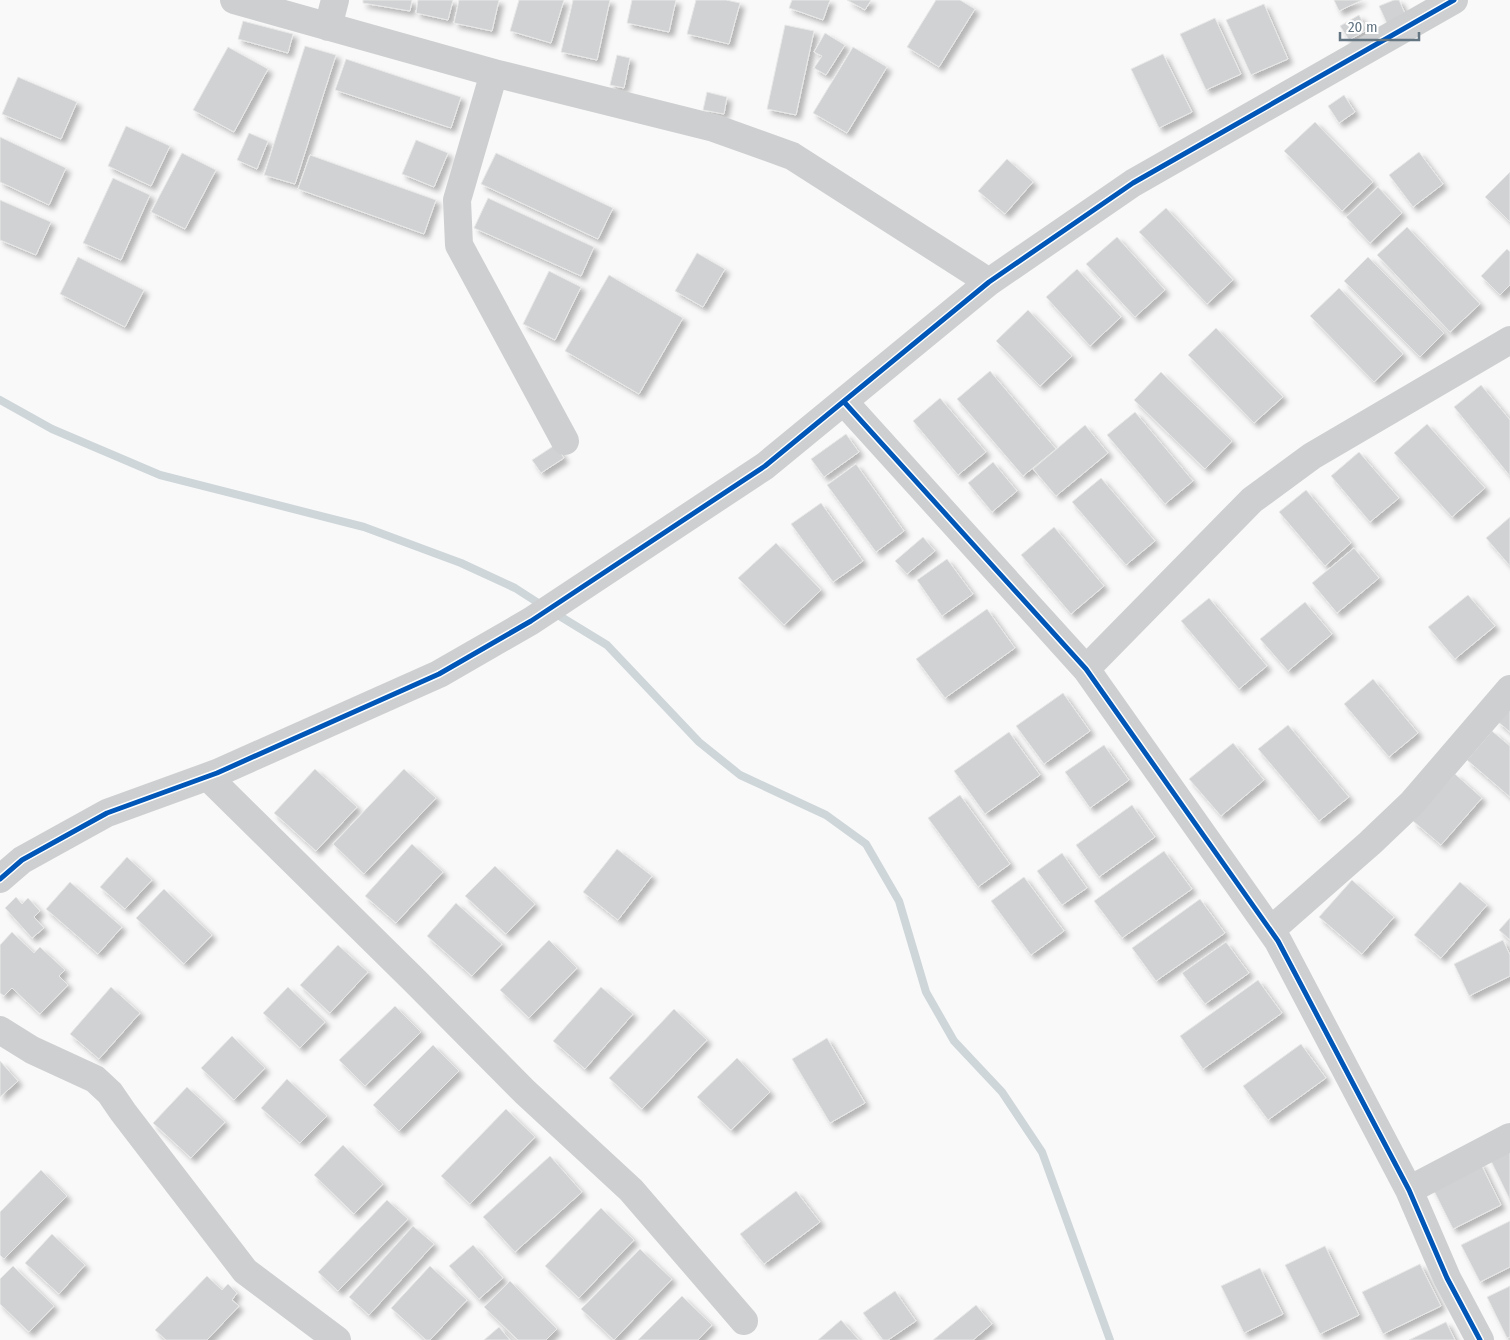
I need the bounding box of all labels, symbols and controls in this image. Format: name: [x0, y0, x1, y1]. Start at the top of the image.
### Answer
scale bar: [1340, 10, 1419, 42]
text: 20 m: [1348, 18, 1378, 36]

